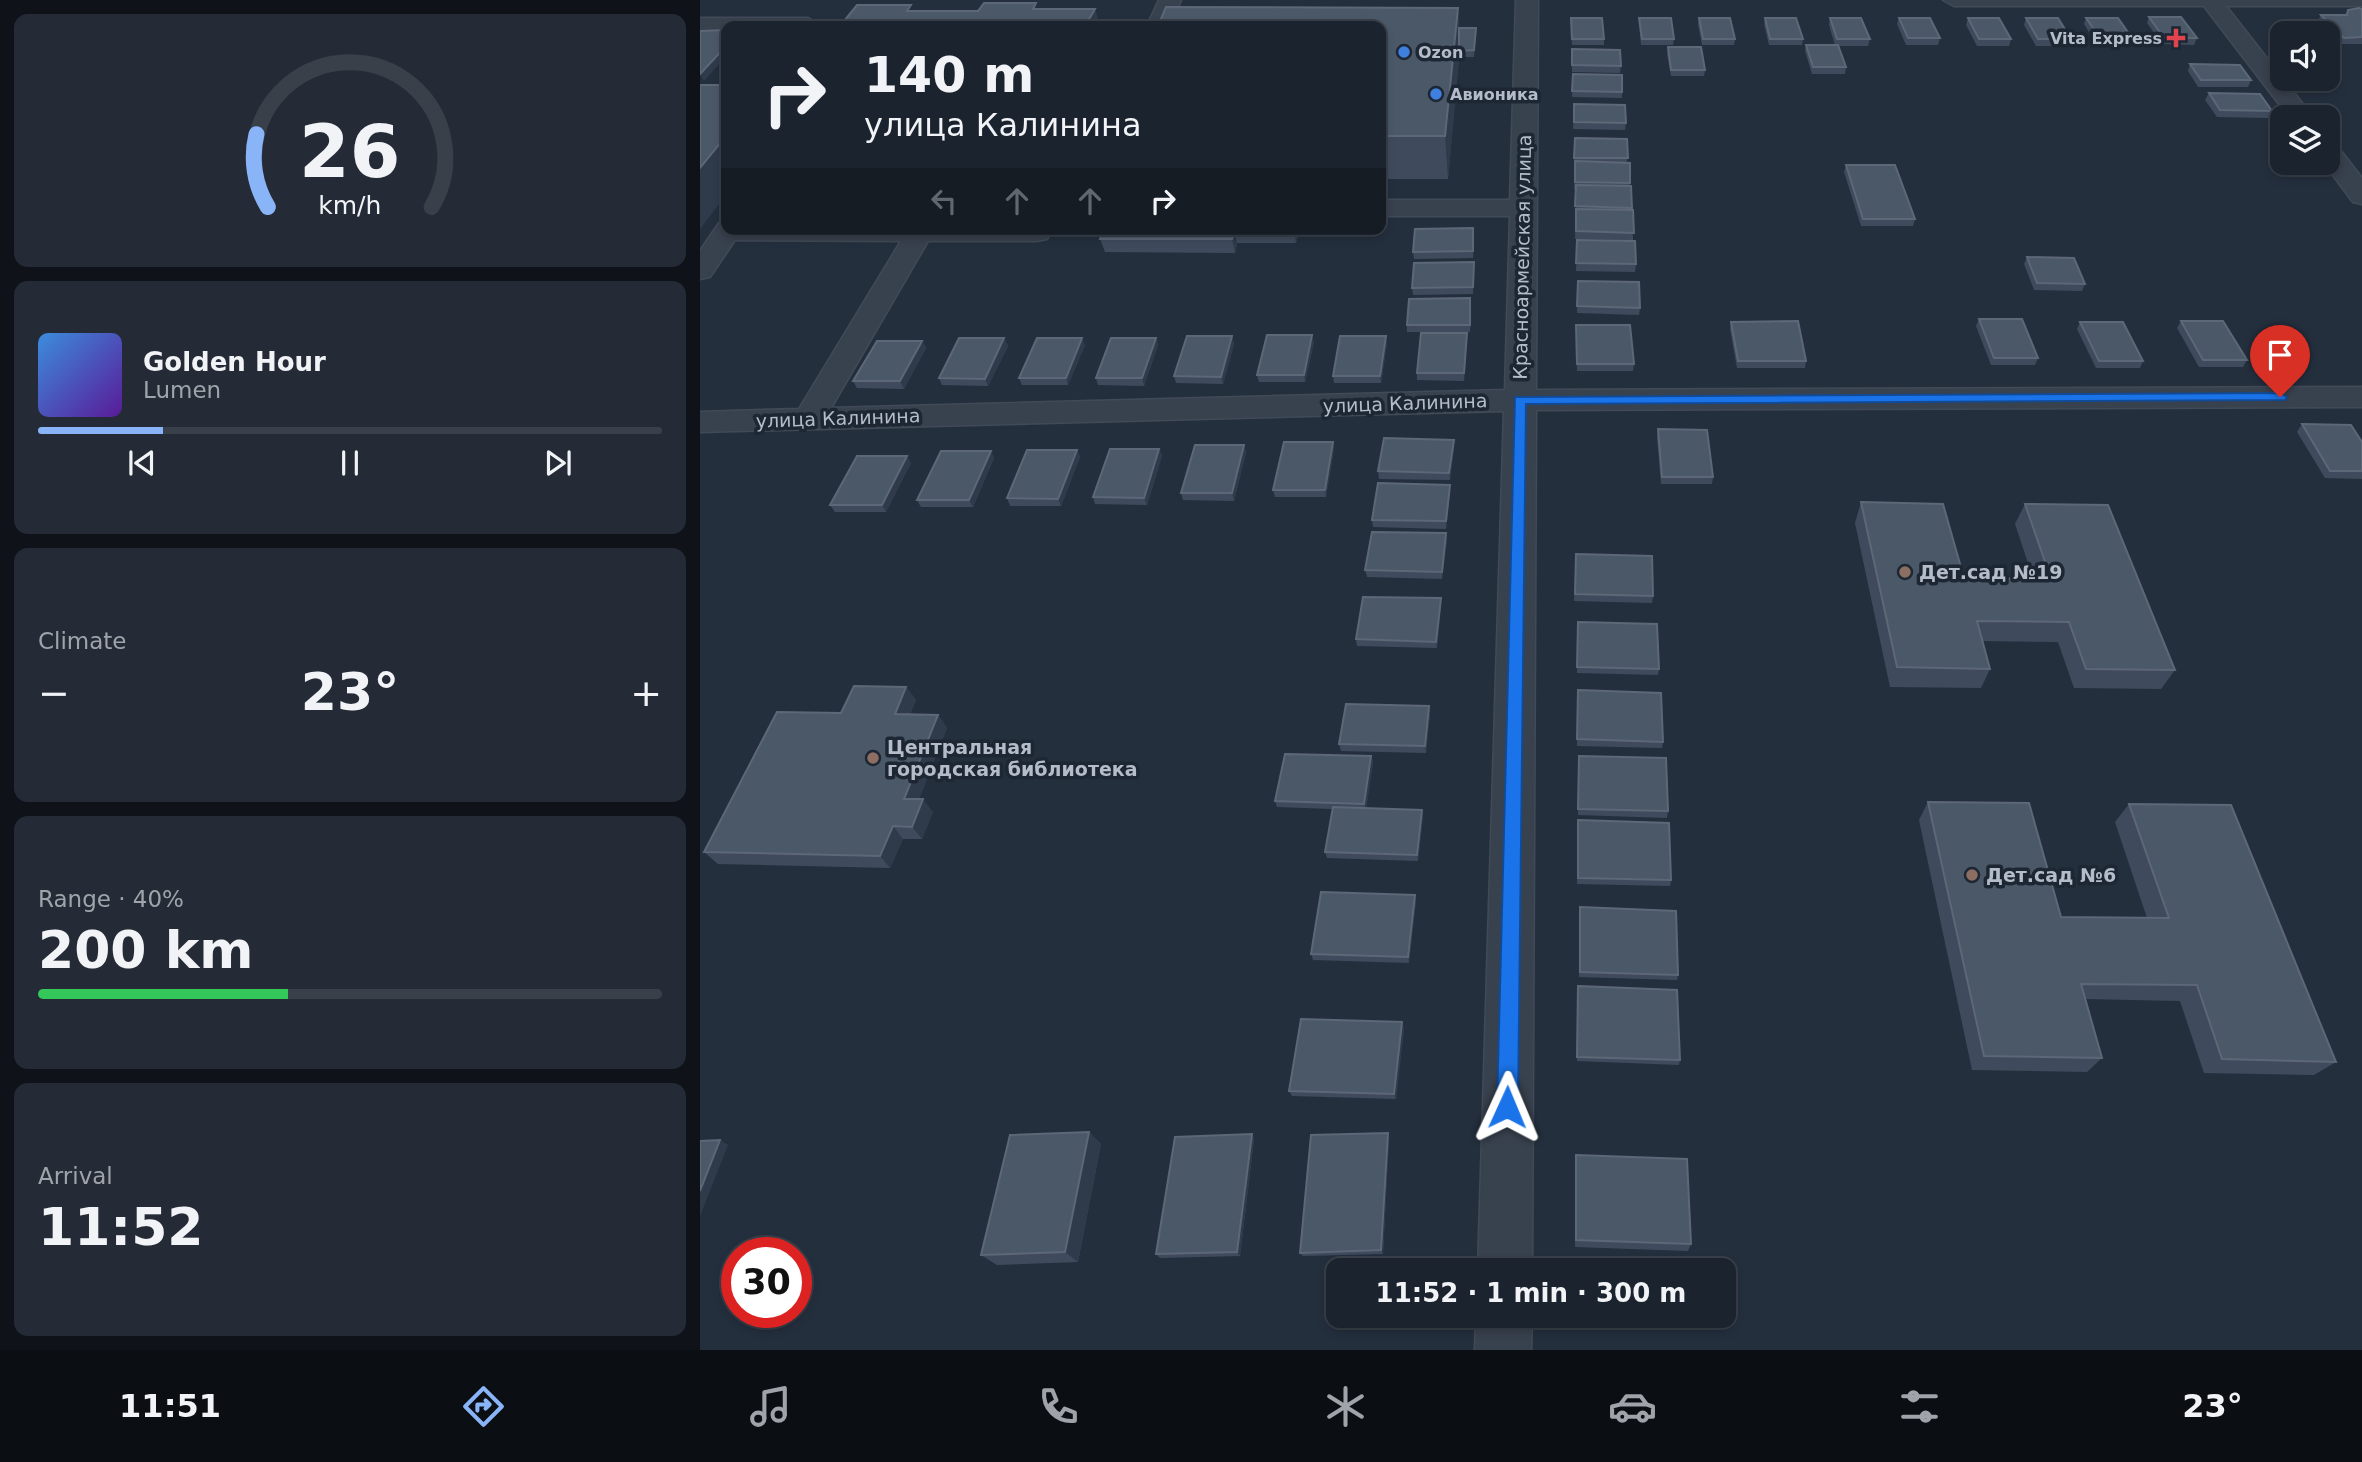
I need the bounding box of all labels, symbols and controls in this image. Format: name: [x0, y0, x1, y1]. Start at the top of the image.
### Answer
map controls: [2270, 21, 2340, 175]
button: sound: [2270, 21, 2340, 91]
place label: Vita Express: [2050, 29, 2162, 48]
marker: Vita Express: [2168, 30, 2184, 46]
place label: Ozon: [1418, 43, 1463, 62]
marker: Ozon: [1396, 44, 1412, 60]
text: 140 m: [864, 47, 1034, 104]
icon: right: [749, 49, 840, 140]
place label: Авионика: [1450, 85, 1539, 104]
marker: Авионика: [1428, 86, 1444, 102]
button: layers: [2270, 105, 2340, 175]
text: улица Калинина: [864, 106, 1142, 144]
text: 26: [299, 109, 401, 194]
street label: Красноармейская улица: [1509, 134, 1535, 380]
icon: left: [925, 182, 963, 220]
icon: ahead: [998, 182, 1036, 220]
icon: ahead: [1071, 182, 1109, 220]
icon: right: [1144, 182, 1182, 220]
text: km/h: [318, 190, 382, 219]
pin: [2250, 325, 2310, 397]
icon: arrive: [2261, 336, 2299, 374]
text: Golden Hour: [143, 347, 326, 377]
text: Lumen: [143, 377, 221, 403]
street label: улица Калинина: [1322, 389, 1488, 417]
street label: улица Калинина: [755, 404, 921, 432]
icon: previous: [123, 444, 161, 482]
icon: pause: [331, 444, 369, 482]
icon: next: [539, 444, 577, 482]
place label: Дет.сад №19: [1919, 561, 2062, 583]
marker: Дет.сад №19: [1897, 564, 1913, 580]
text: Climate: [38, 628, 127, 654]
text: 23°: [301, 662, 399, 722]
text: −: [38, 671, 70, 715]
text: +: [630, 671, 662, 715]
place label: Центральная городская библиотека: [887, 736, 1138, 780]
marker: Центральная городская библиотека: [865, 750, 881, 766]
place label: Дет.сад №6: [1986, 864, 2116, 886]
marker: Дет.сад №6: [1964, 867, 1980, 883]
text: Range · 40%: [38, 886, 184, 912]
text: 200 km: [38, 920, 253, 980]
position arrow: [1470, 1070, 1544, 1144]
text: Arrival: [38, 1163, 113, 1189]
text: 11:52: [38, 1197, 204, 1257]
speed limit sign: 30: [721, 1237, 812, 1328]
text: 11:52 · 1 min · 300 m: [1376, 1278, 1686, 1308]
icon: directions: [459, 1382, 508, 1431]
icon: music: [746, 1382, 795, 1431]
icon: phone: [1034, 1382, 1083, 1431]
icon: climate: [1321, 1382, 1370, 1431]
icon: car: [1608, 1382, 1657, 1431]
icon: filters: [1895, 1382, 1944, 1431]
text: 11:51: [119, 1387, 221, 1425]
text: 23°: [2182, 1387, 2243, 1425]

